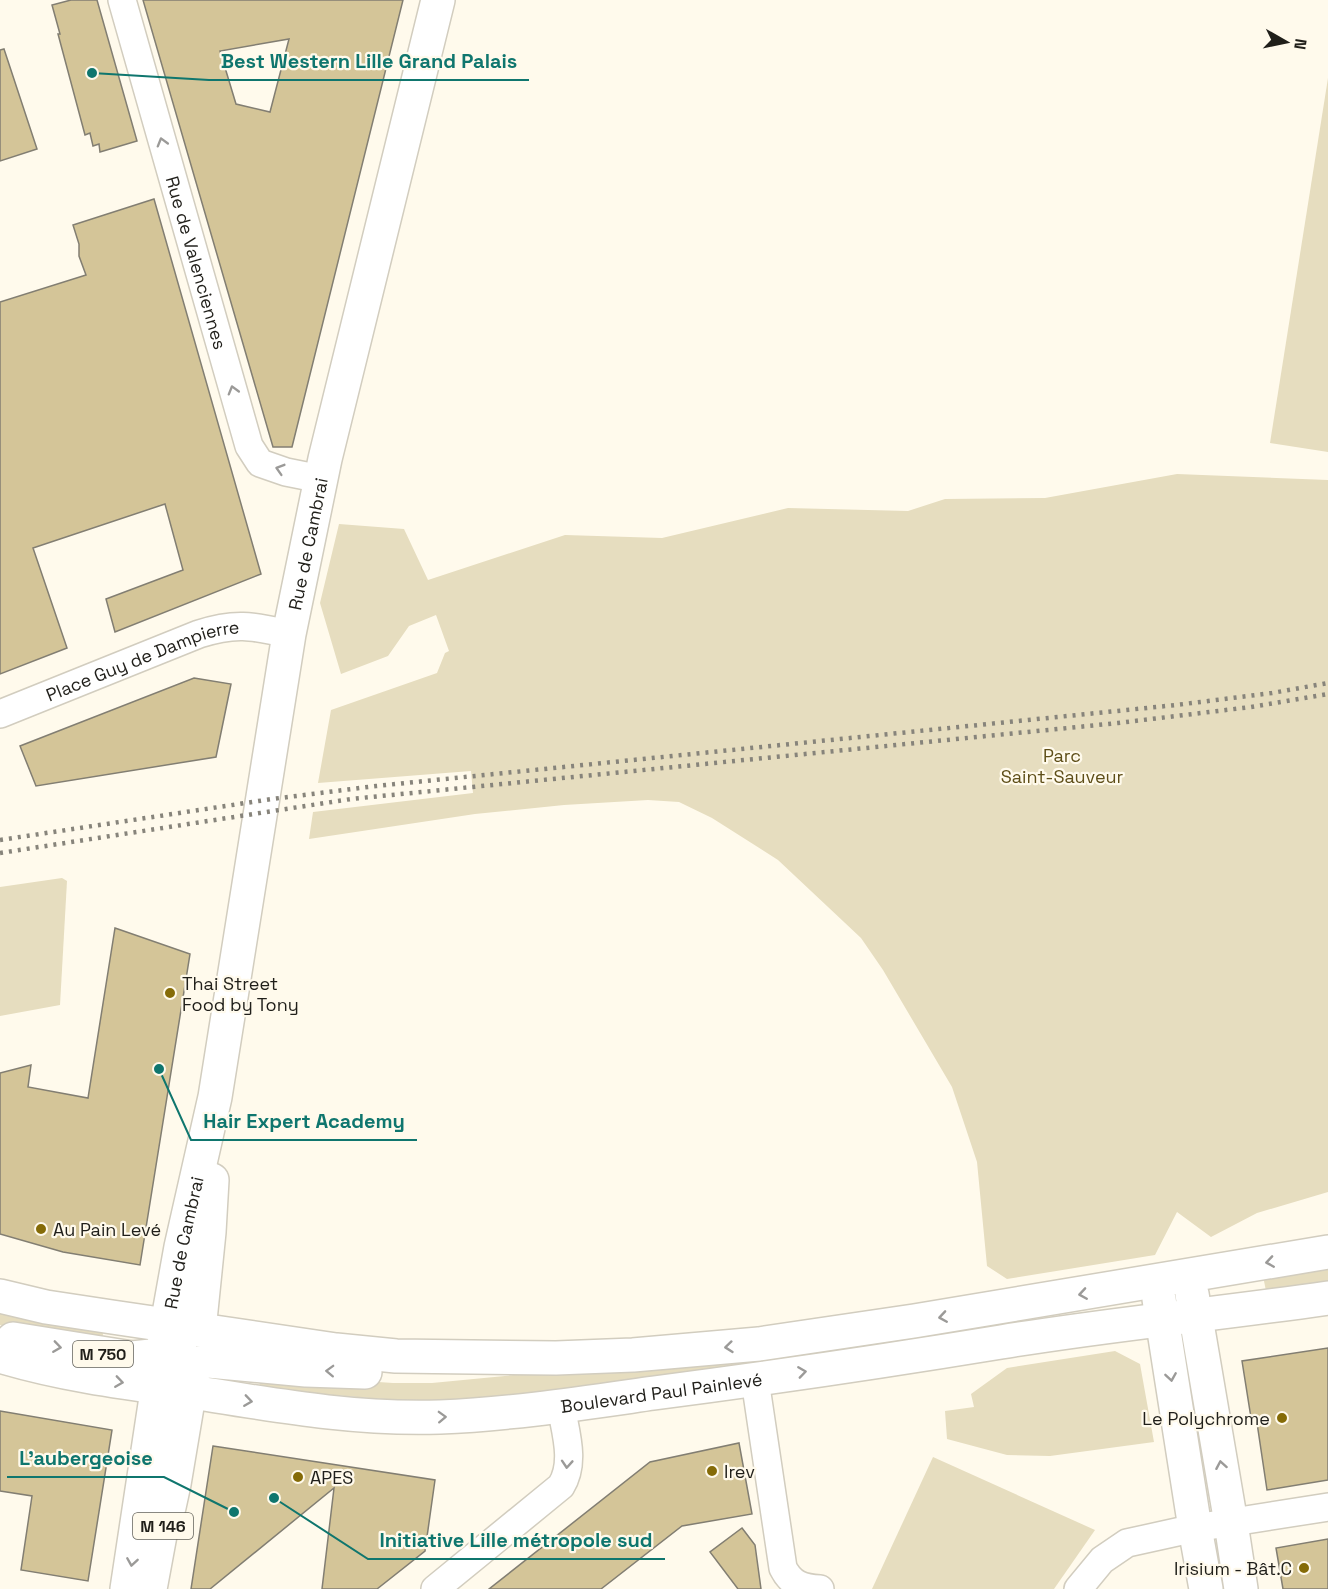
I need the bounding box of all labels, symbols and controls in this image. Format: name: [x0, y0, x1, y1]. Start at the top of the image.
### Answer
north arrow: [1256, 12, 1316, 72]
text: N: [1289, 37, 1312, 51]
callout: Best Western Lille Grand Palais: [209, 42, 529, 80]
text: Best Western Lille Grand Palais: [221, 48, 517, 74]
one-way arrow: [157, 137, 169, 148]
street label: Rue de Valenciennes: [161, 173, 232, 352]
one-way arrow: [228, 385, 240, 396]
one-way arrow: [275, 464, 286, 477]
street label: Rue de Cambrai: [283, 475, 332, 612]
street label: Place Guy de Dampierre: [42, 615, 240, 706]
park label: Parc Saint-Sauveur: [1001, 744, 1124, 788]
place label: Thai Street Food by Tony: [182, 972, 299, 1016]
marker: Thai Street Food by Tony: [163, 986, 177, 1000]
callout: Hair Expert Academy: [191, 1102, 417, 1140]
text: Hair Expert Academy: [203, 1108, 405, 1134]
street label: Rue de Cambrai: [159, 1174, 208, 1311]
place label: Au Pain Levé: [53, 1218, 161, 1241]
marker: Au Pain Levé: [34, 1222, 48, 1236]
one-way arrow: [1266, 1255, 1275, 1267]
one-way arrow: [1078, 1287, 1088, 1299]
one-way arrow: [938, 1310, 947, 1322]
one-way arrow: [53, 1340, 62, 1352]
one-way arrow: [724, 1340, 734, 1353]
road number: M 750: [73, 1341, 133, 1367]
one-way arrow: [326, 1365, 335, 1378]
street label: Boulevard Paul Painlevé: [559, 1367, 764, 1417]
one-way arrow: [797, 1367, 807, 1379]
one-way arrow: [1164, 1372, 1177, 1382]
one-way arrow: [114, 1376, 123, 1388]
one-way arrow: [243, 1395, 252, 1407]
place label: Le Polychrome: [1142, 1407, 1270, 1430]
one-way arrow: [437, 1410, 446, 1423]
marker: Le Polychrome: [1275, 1411, 1289, 1425]
callout: L'aubergeoise: [7, 1439, 164, 1477]
text: L'aubergeoise: [19, 1445, 153, 1471]
one-way arrow: [561, 1459, 574, 1468]
place label: Irev: [724, 1460, 755, 1483]
one-way arrow: [1215, 1461, 1228, 1471]
marker: Irev: [705, 1464, 719, 1478]
place label: APES: [310, 1466, 353, 1489]
marker: APES: [291, 1470, 305, 1484]
road number: M 146: [133, 1513, 193, 1539]
callout: Initiative Lille métropole sud: [368, 1521, 665, 1559]
text: Initiative Lille métropole sud: [379, 1527, 653, 1553]
place label: Irisium - Bât.C: [1174, 1557, 1292, 1580]
one-way arrow: [126, 1558, 138, 1567]
marker: Irisium - Bât.C: [1297, 1561, 1311, 1575]

